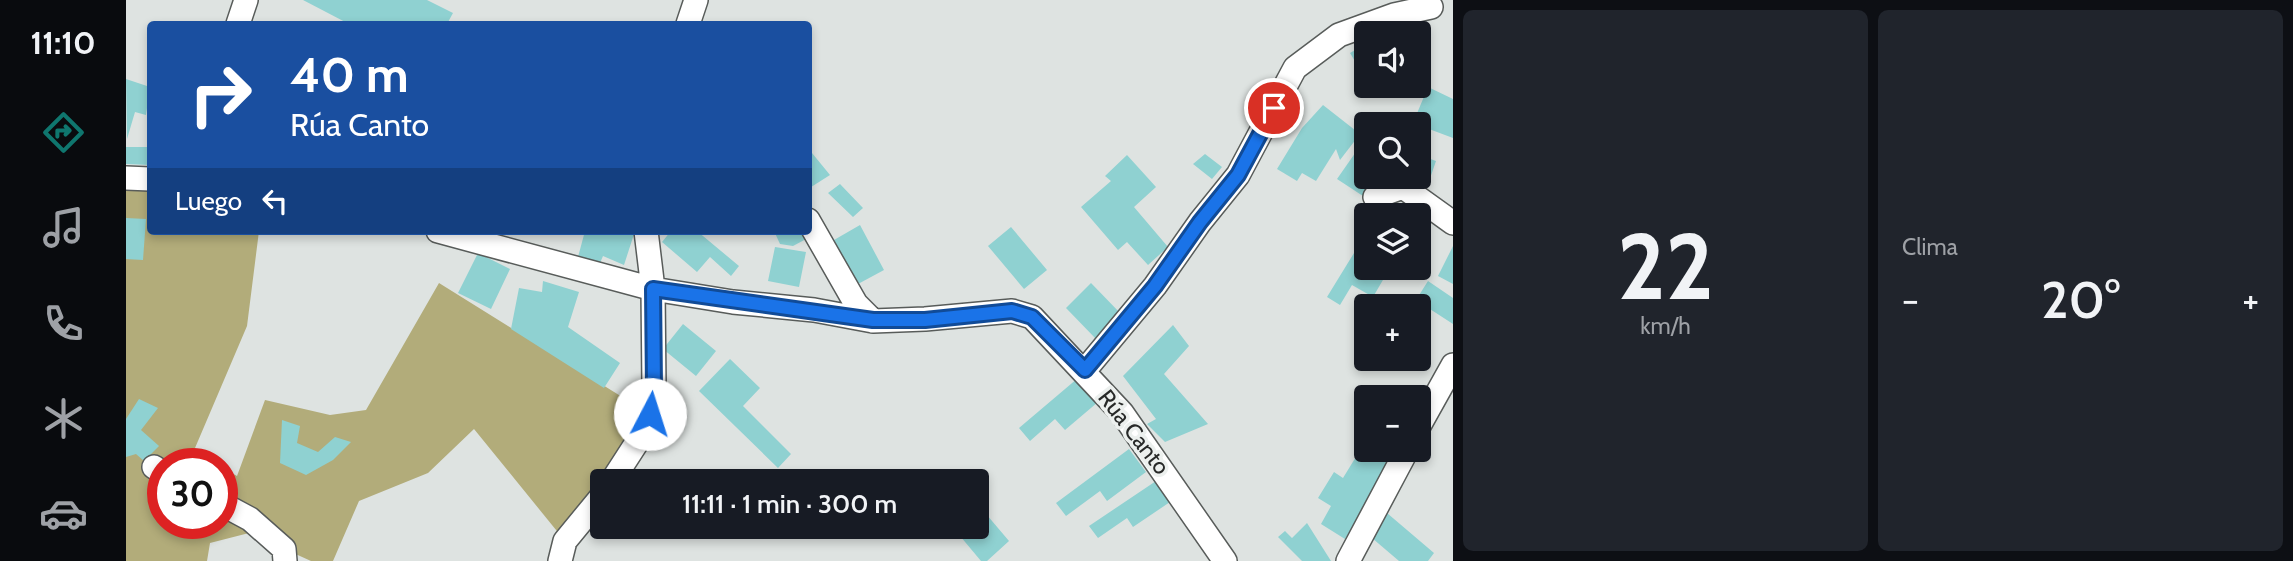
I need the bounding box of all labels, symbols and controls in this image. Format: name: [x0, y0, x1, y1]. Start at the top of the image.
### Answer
map controls: [1354, 21, 1431, 462]
button: sound: [1354, 21, 1431, 98]
text: 11:10: [30, 23, 96, 62]
text: 40 m: [290, 45, 409, 104]
icon: right: [175, 49, 266, 140]
pin: [1244, 78, 1304, 138]
icon: arrive: [1255, 89, 1293, 127]
text: Rúa Canto: [290, 105, 429, 144]
icon: directions: [39, 108, 88, 157]
button: search: [1354, 112, 1431, 189]
icon: left: [256, 182, 294, 220]
text: Luego: [175, 185, 242, 217]
icon: music: [39, 203, 88, 252]
button: layers: [1354, 203, 1431, 280]
text: 22: [1617, 211, 1714, 322]
text: Clima: [1902, 233, 1958, 261]
text: 20°: [2041, 268, 2120, 331]
text: −: [1902, 276, 1919, 323]
text: +: [2242, 276, 2259, 323]
button: +: [1354, 294, 1431, 371]
icon: phone: [39, 299, 88, 348]
text: km/h: [1640, 312, 1691, 340]
position arrow: [613, 377, 687, 451]
street label: Rúa Canto: [1092, 384, 1176, 480]
button: −: [1354, 385, 1431, 462]
icon: climate: [39, 394, 88, 443]
speed limit sign: 30: [147, 448, 238, 539]
text: 11:11 · 1 min · 300 m: [682, 488, 897, 520]
icon: car: [39, 489, 88, 538]

